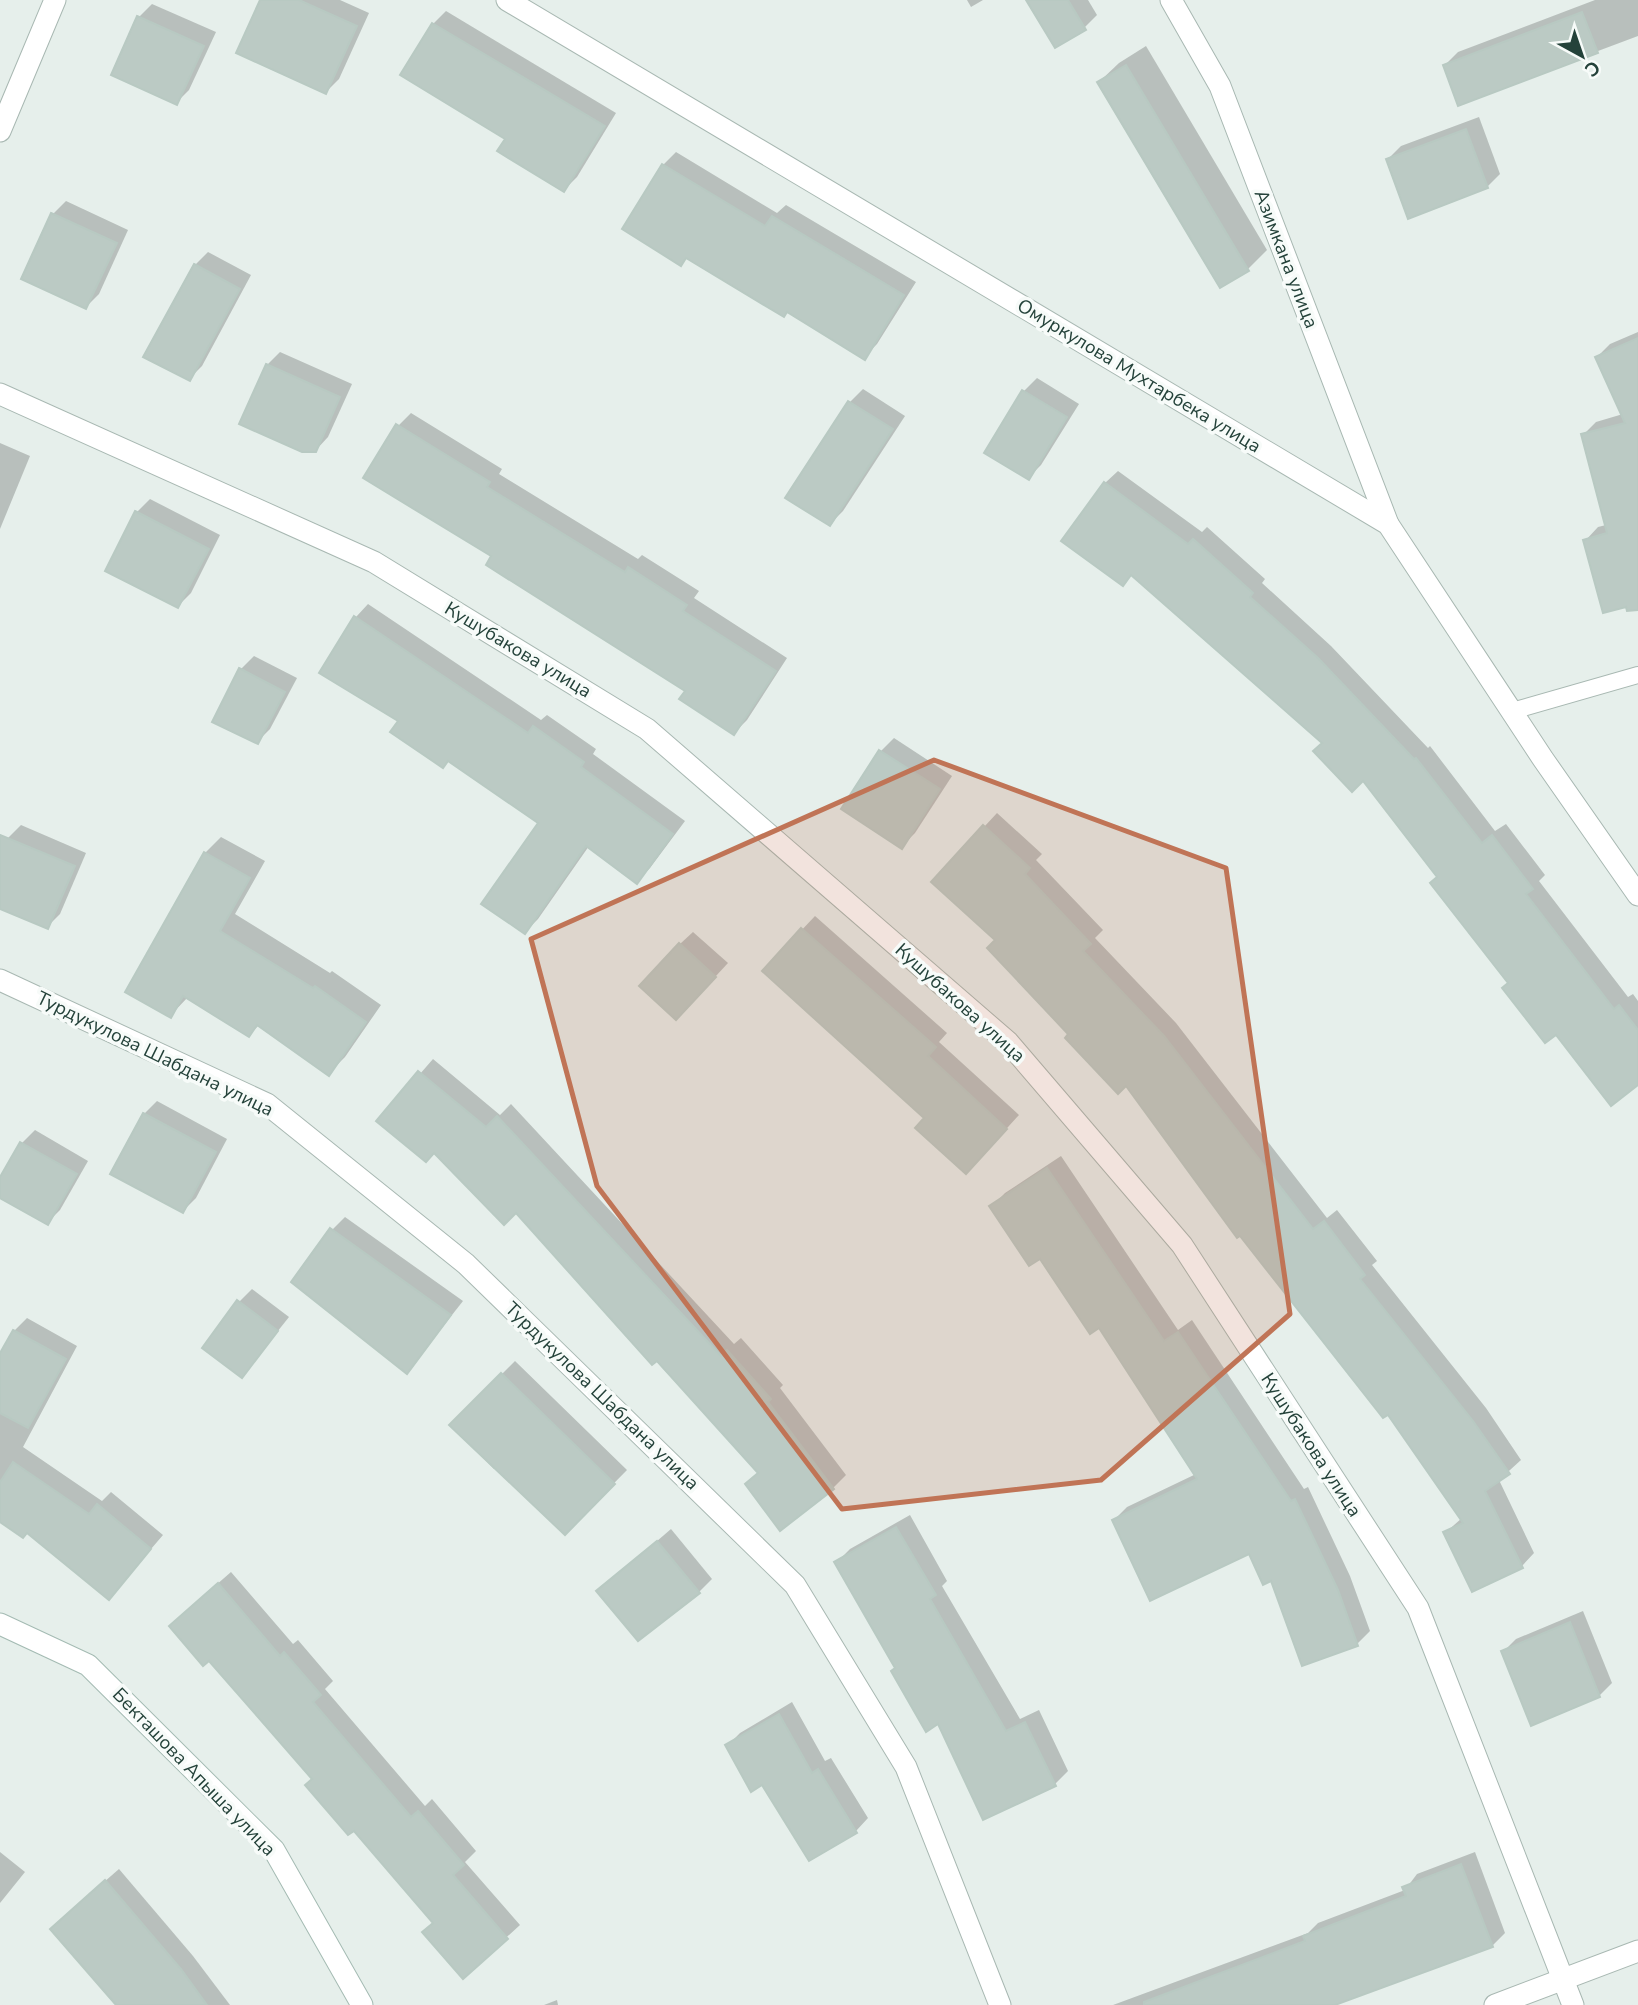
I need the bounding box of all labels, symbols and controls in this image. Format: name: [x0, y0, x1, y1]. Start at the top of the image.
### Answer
north arrow: [1547, 21, 1617, 91]
text: С: [1579, 54, 1606, 82]
street label: Азимкана улица: [1248, 186, 1324, 332]
street label: Омуркулова Мухтарбека улица: [1012, 293, 1266, 459]
street label: Кушубакова улица: [440, 596, 596, 704]
street label: Кушубакова улица: [889, 937, 1031, 1069]
street label: Турдукулова Шабдана улица: [32, 985, 278, 1123]
street label: Турдукулова Шабдана улица: [499, 1296, 705, 1496]
street label: Кушубакова улица: [1255, 1368, 1367, 1522]
street label: Бекташова Апыша улица: [106, 1682, 282, 1862]

